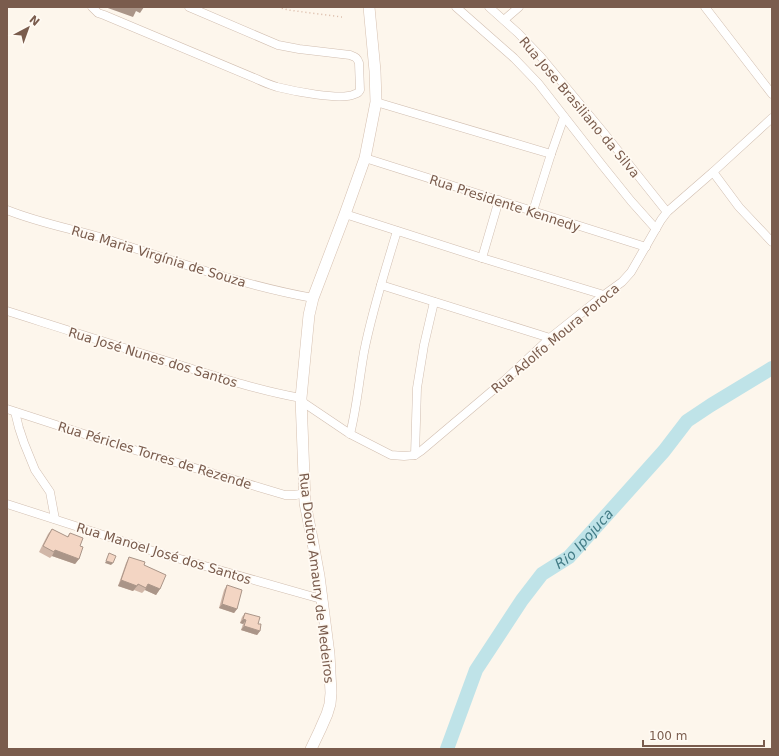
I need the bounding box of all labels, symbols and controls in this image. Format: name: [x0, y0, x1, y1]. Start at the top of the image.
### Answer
north arrow: [8, 8, 48, 48]
text: N: [26, 13, 42, 29]
street label: Rua Jose Brasiliano da Silva: [516, 34, 643, 181]
street label: Rua Presidente Kennedy: [427, 172, 583, 235]
street label: Rua Maria Virgínia de Souza: [70, 223, 248, 290]
street label: Rua Adolfo Moura Poroca: [488, 280, 622, 396]
street label: Rua José Nunes dos Santos: [67, 325, 239, 390]
street label: Rua Péricles Torres de Rezende: [56, 419, 253, 492]
street label: Rua Doutor Amaury de Medeiros: [296, 472, 337, 684]
water label: Rio Ipojuca: [552, 505, 616, 572]
street label: Rua Manoel José dos Santos: [75, 520, 253, 587]
scale bar: [643, 722, 764, 748]
text: 100 m: [649, 729, 687, 743]

